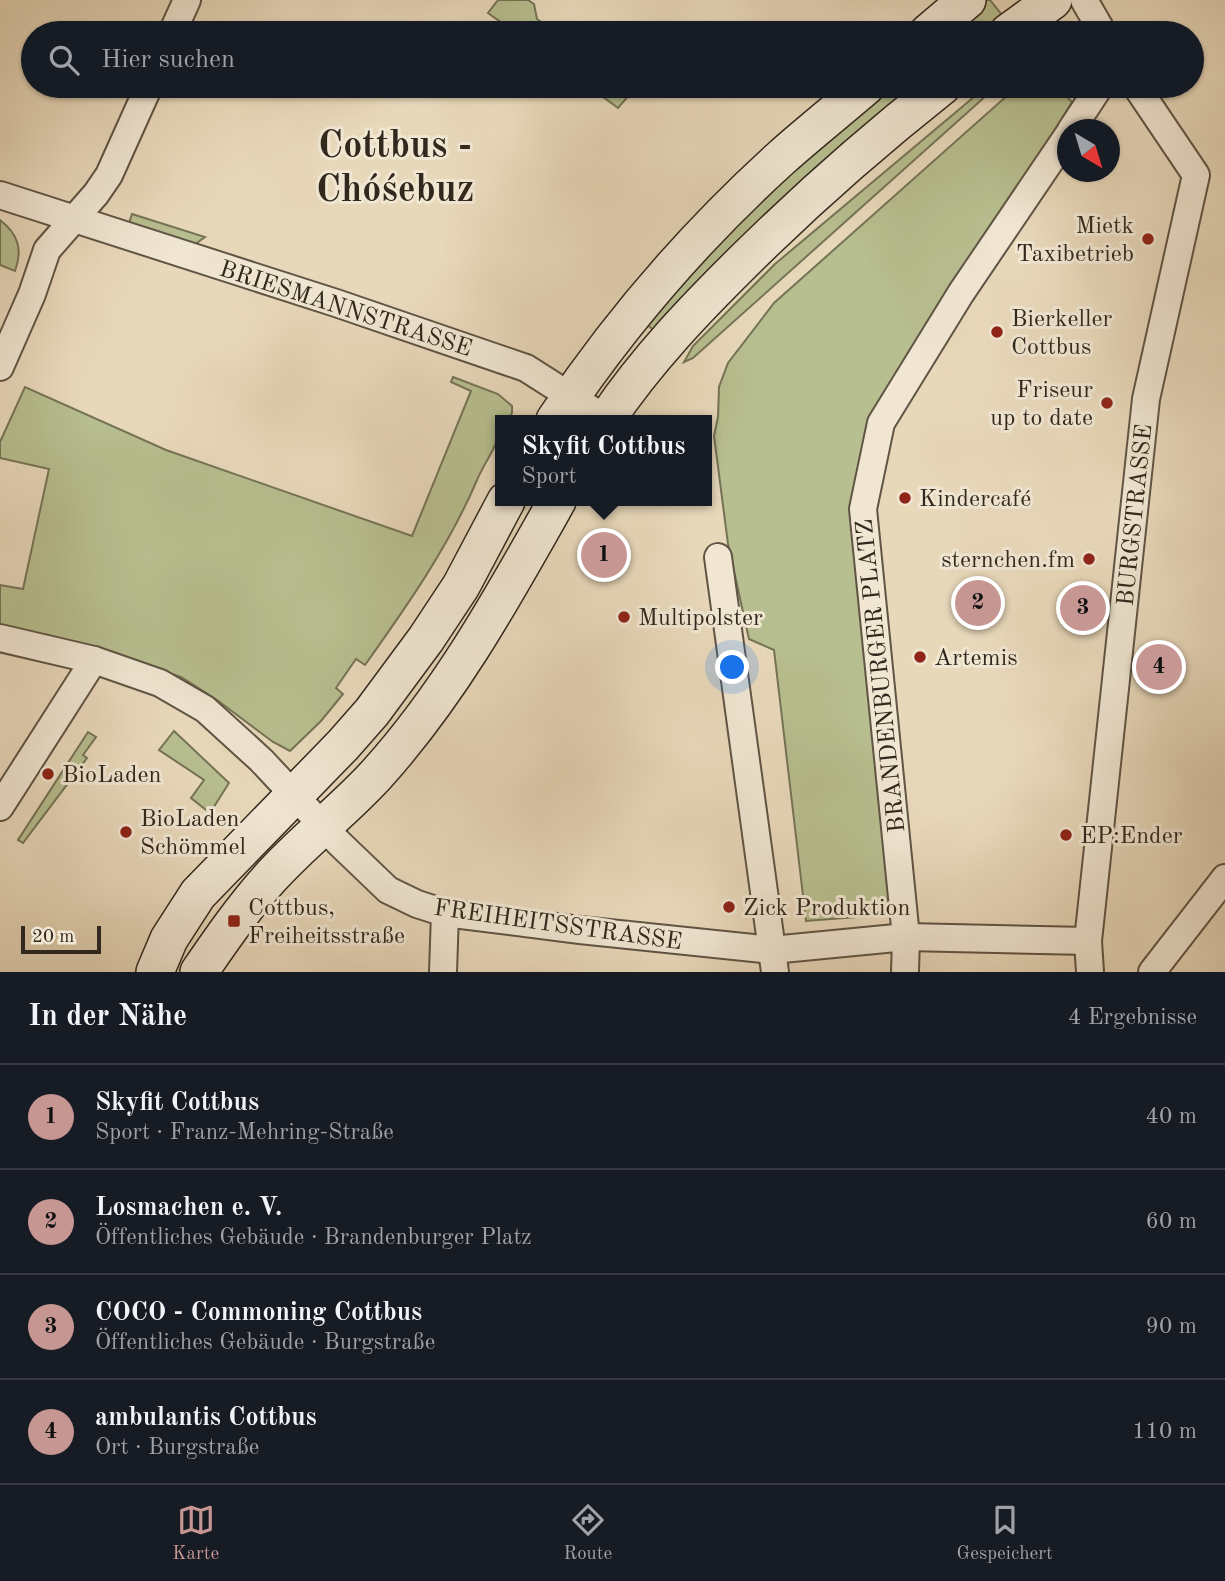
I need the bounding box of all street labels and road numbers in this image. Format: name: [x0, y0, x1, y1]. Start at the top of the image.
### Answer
street label: BRIESMANNSTRASSE: [216, 258, 475, 362]
street label: BURGSTRASSE: [1114, 423, 1157, 608]
street label: BRANDENBURGER PLATZ: [854, 518, 910, 834]
street label: FREIHEITSSTRASSE: [432, 897, 683, 955]

